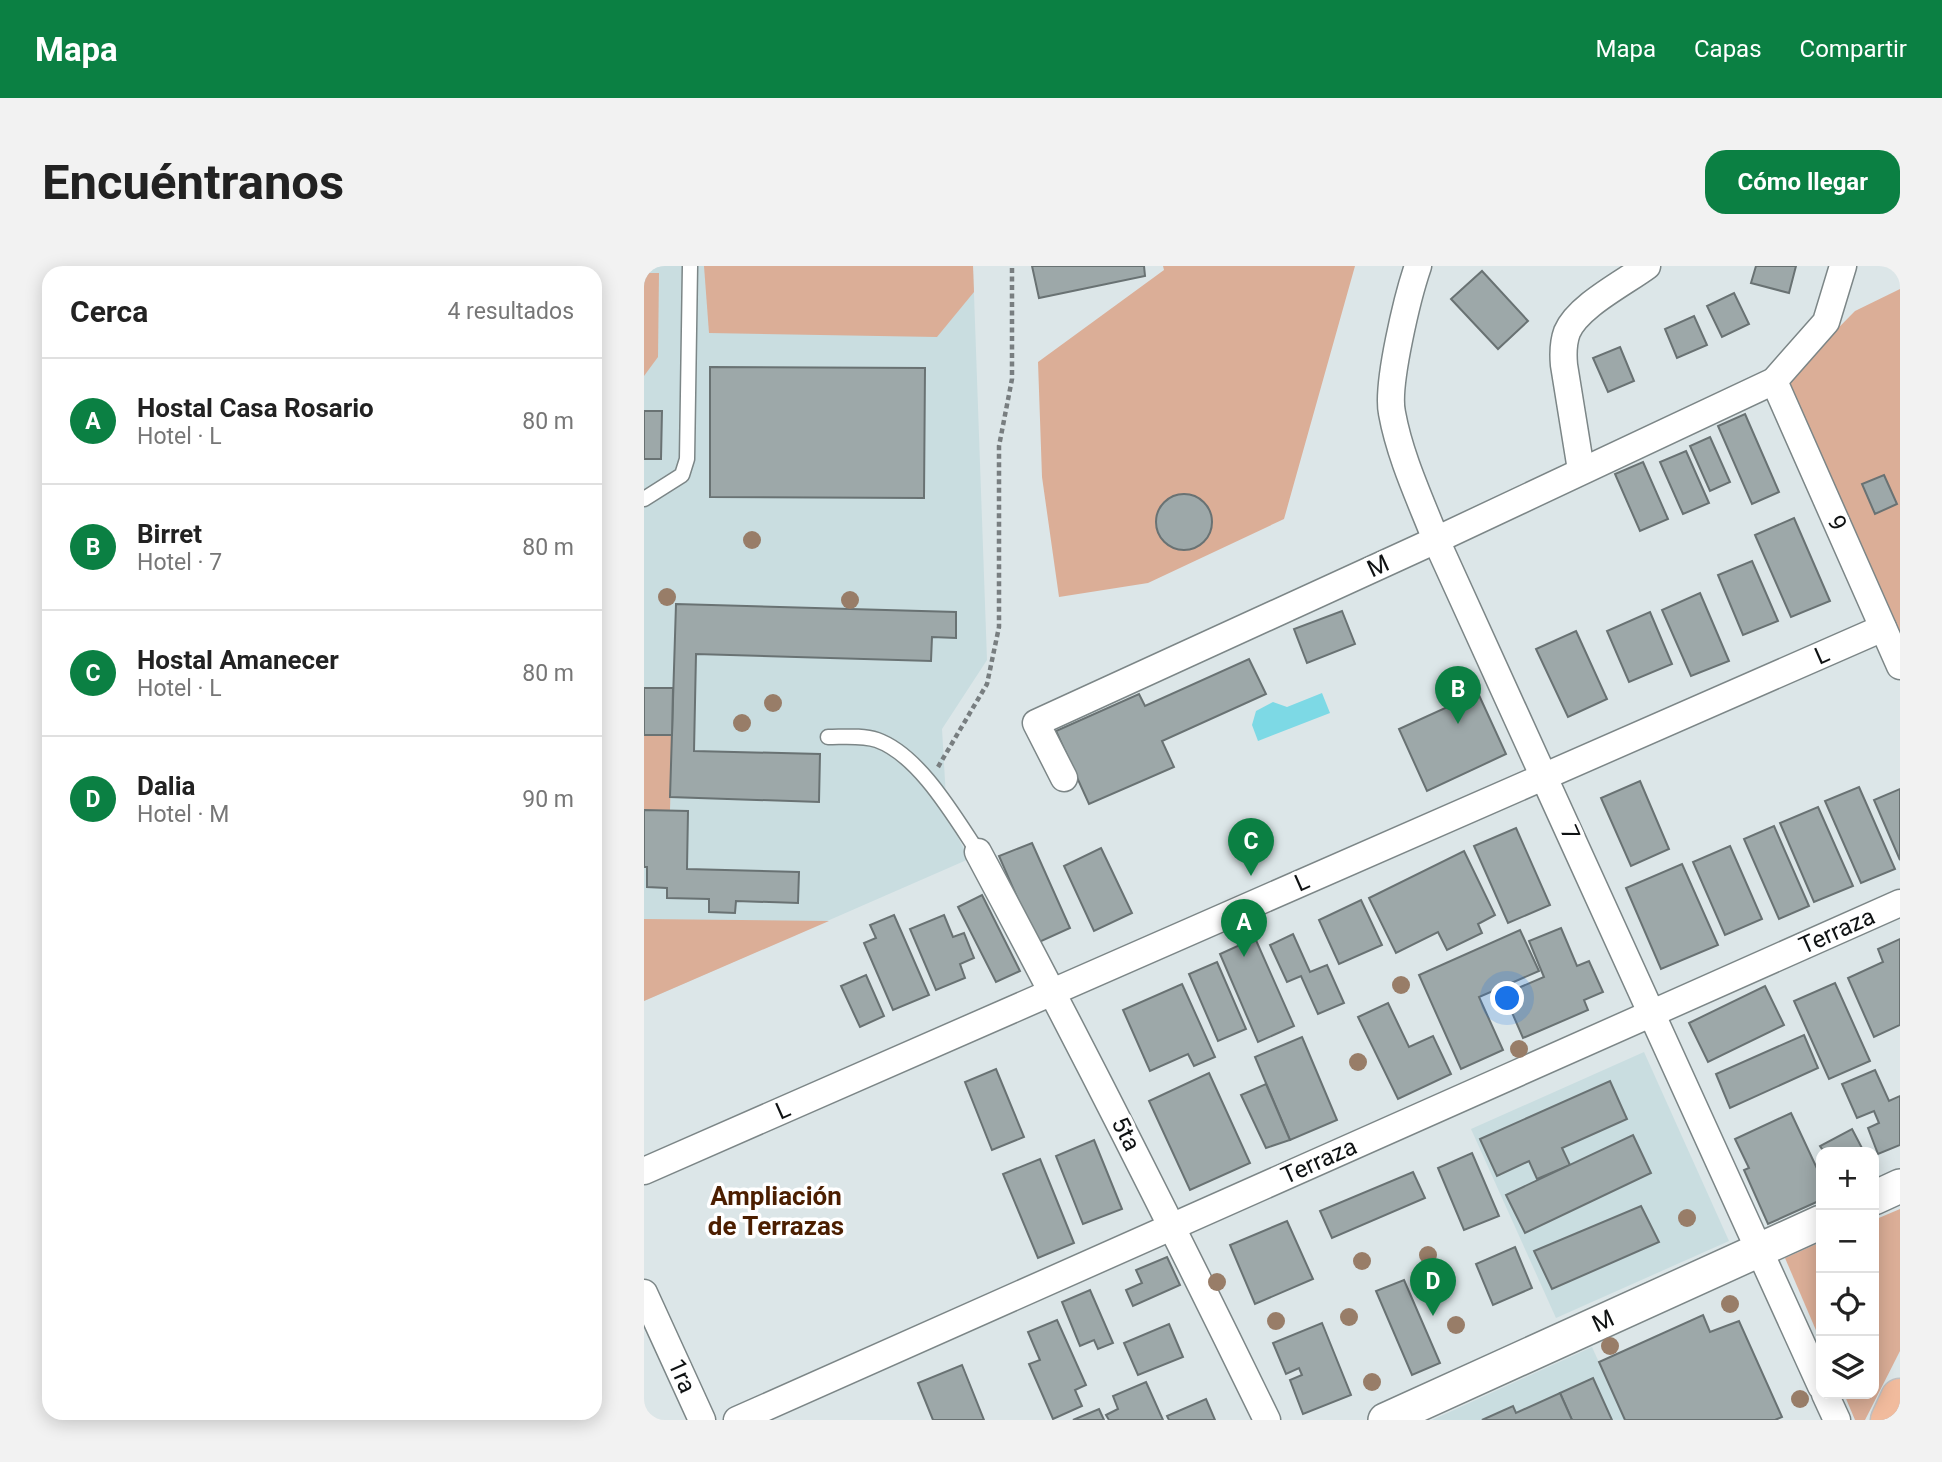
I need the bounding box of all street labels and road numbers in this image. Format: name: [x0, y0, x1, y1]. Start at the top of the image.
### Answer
street label: 9: [1821, 511, 1853, 535]
street label: M: [1363, 549, 1393, 583]
street label: L: [1810, 640, 1834, 670]
street label: 7: [1554, 821, 1586, 845]
street label: L: [1290, 867, 1314, 897]
street label: Terraza: [1795, 902, 1879, 960]
street label: L: [771, 1095, 795, 1125]
street label: 5ta: [1106, 1112, 1146, 1156]
street label: Terraza: [1277, 1132, 1361, 1190]
street label: M: [1588, 1304, 1618, 1338]
street label: 1ra: [662, 1355, 702, 1397]

